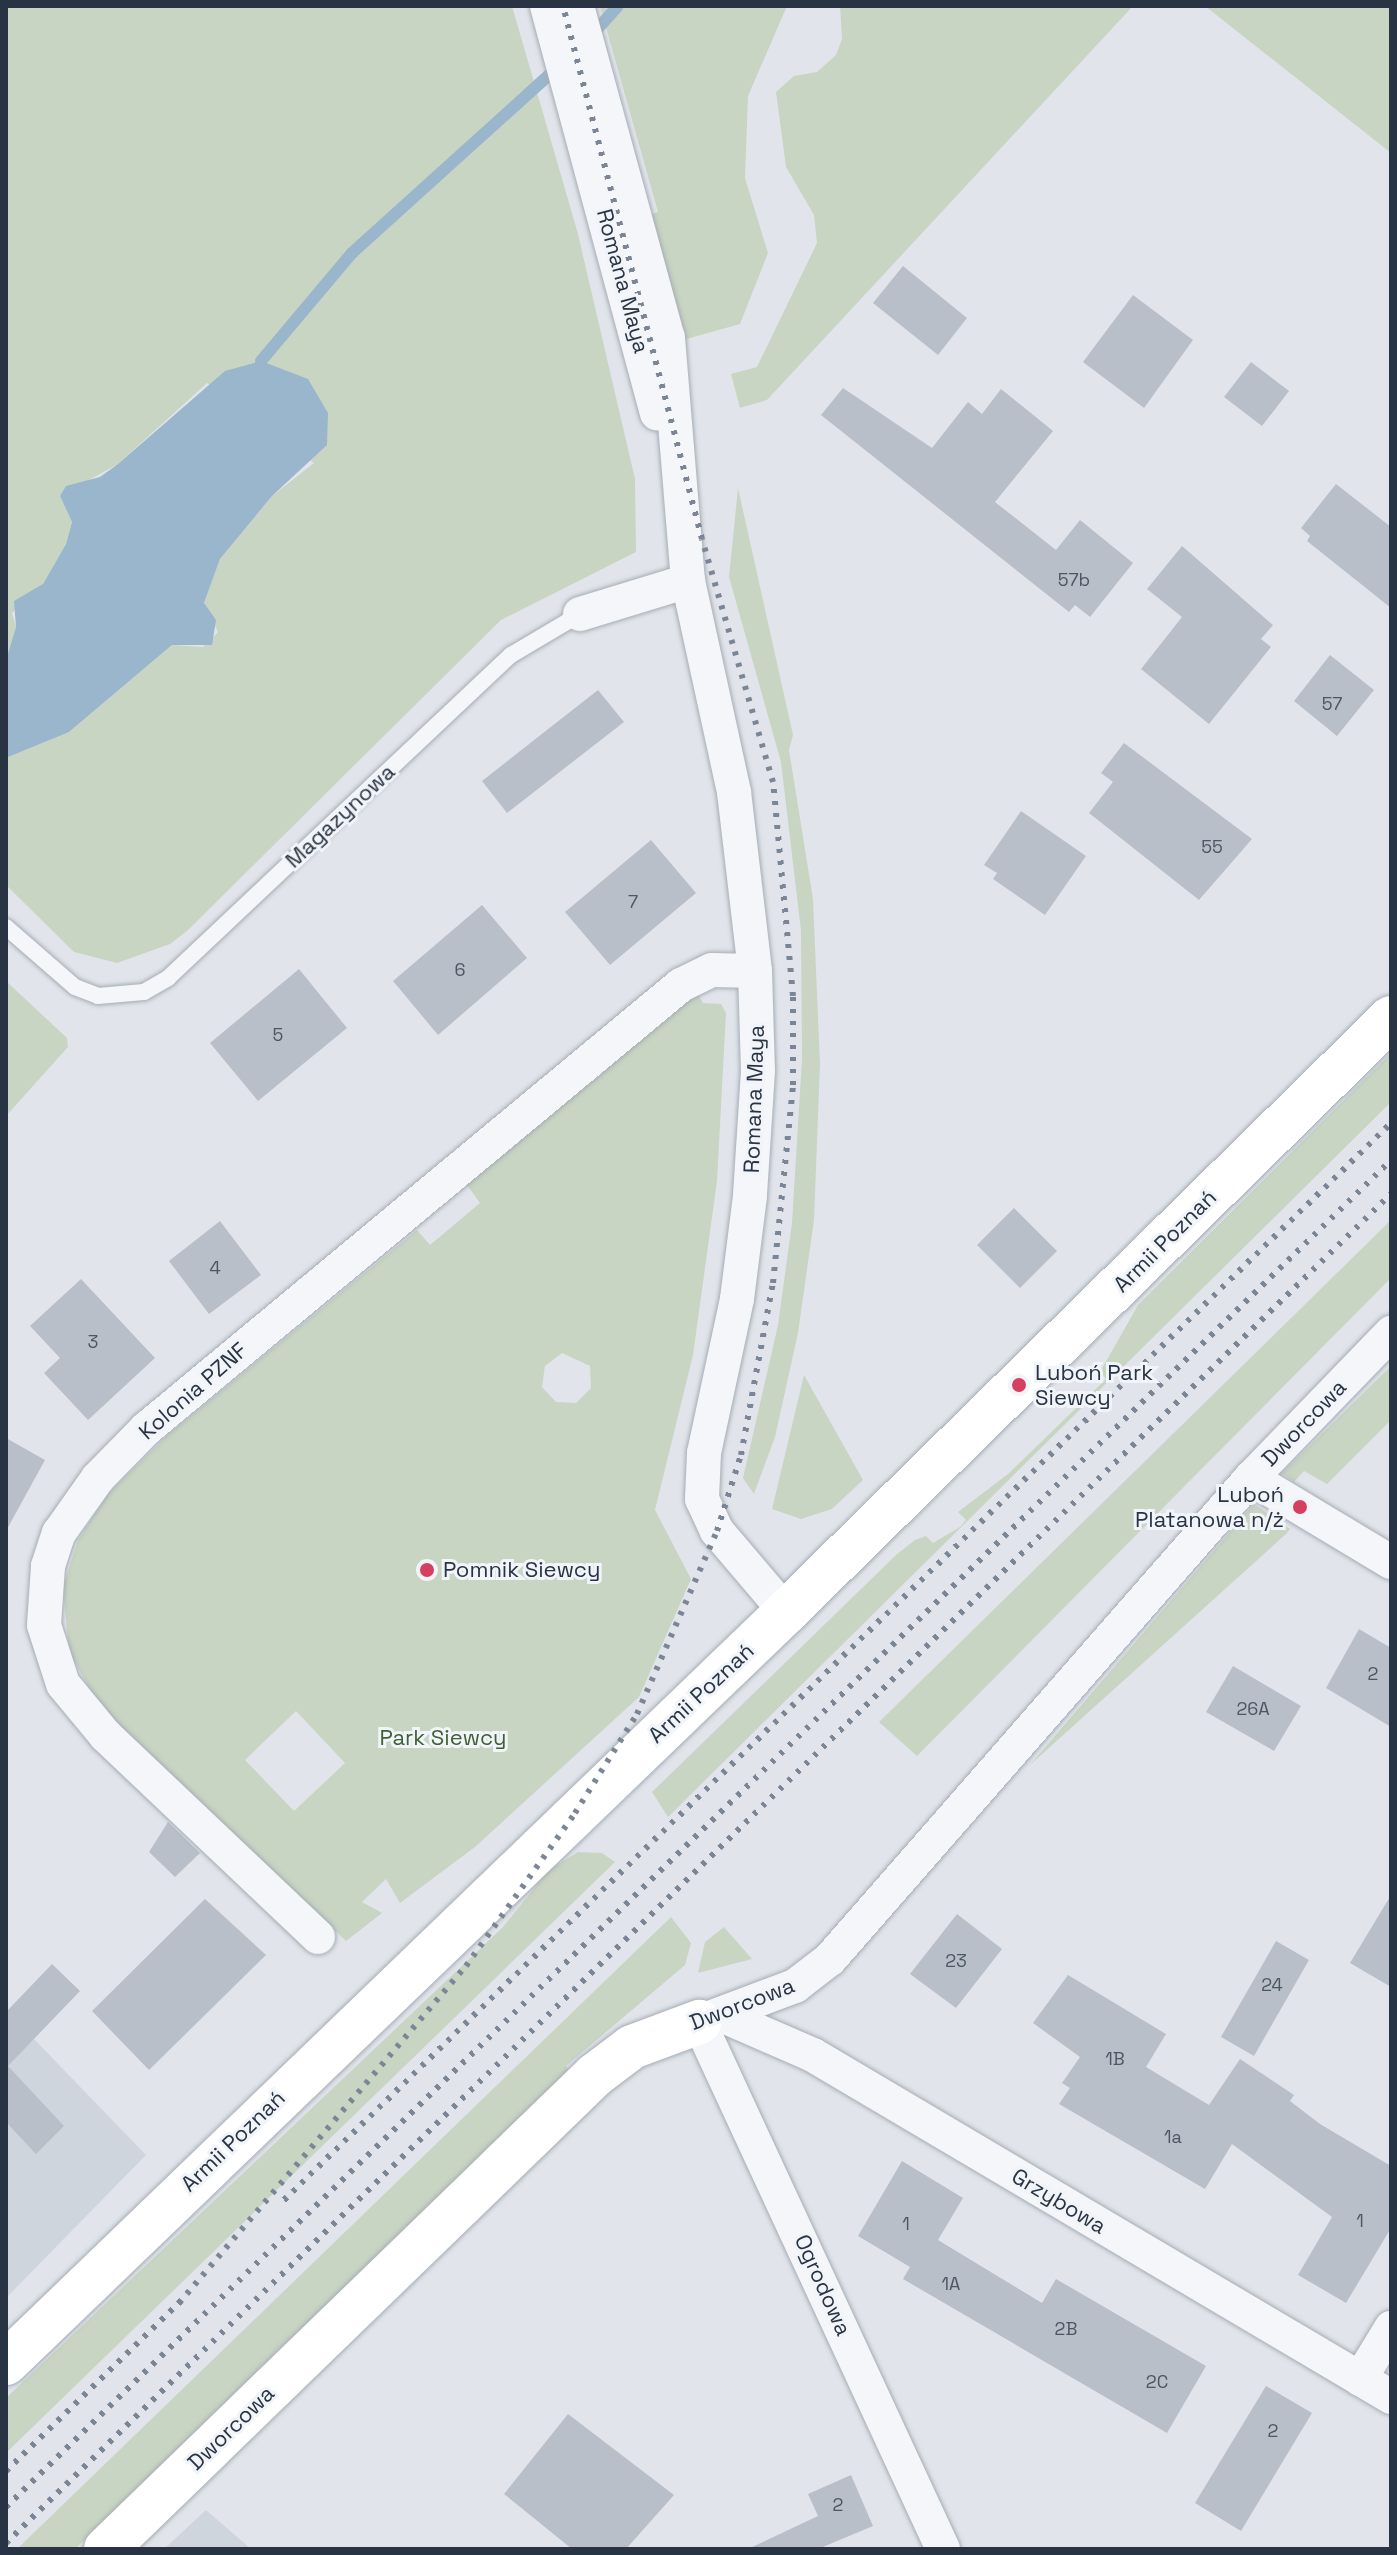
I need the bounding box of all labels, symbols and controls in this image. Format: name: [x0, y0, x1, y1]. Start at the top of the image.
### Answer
street label: Romana Maya: [591, 206, 655, 356]
house number: 57b: [1058, 569, 1090, 591]
house number: 57: [1322, 693, 1342, 715]
street label: Magazynowa: [280, 759, 400, 873]
house number: 55: [1201, 836, 1223, 858]
house number: 7: [628, 891, 638, 913]
house number: 6: [454, 959, 466, 981]
house number: 5: [273, 1024, 283, 1046]
street label: Romana Maya: [738, 1024, 770, 1174]
street label: Armii Poznań: [1108, 1184, 1222, 1298]
house number: 4: [209, 1257, 221, 1279]
house number: 3: [88, 1331, 98, 1353]
street label: Kolonia PZNF: [134, 1337, 252, 1445]
place label: Luboń Park Siewcy: [1035, 1359, 1153, 1410]
street label: Dworcowa: [1256, 1374, 1352, 1472]
marker: Luboń Park Siewcy: [1010, 1376, 1028, 1394]
place label: Luboń Platanowa n/ż: [1135, 1481, 1284, 1532]
marker: Luboń Platanowa n/ż: [1291, 1498, 1309, 1516]
place label: Pomnik Siewcy: [443, 1557, 600, 1583]
marker: Pomnik Siewcy: [418, 1561, 436, 1579]
street label: Armii Poznań: [643, 1637, 759, 1749]
house number: 2: [1368, 1663, 1378, 1685]
house number: 26A: [1236, 1698, 1270, 1720]
park label: Park Siewcy: [379, 1725, 507, 1751]
house number: 23: [945, 1950, 967, 1972]
street label: Dworcowa: [686, 1972, 798, 2036]
house number: 24: [1261, 1974, 1283, 1996]
house number: 1B: [1105, 2048, 1125, 2070]
street label: Armii Poznań: [175, 2085, 291, 2197]
house number: 1a: [1164, 2126, 1182, 2148]
street label: Grzybowa: [1007, 2163, 1111, 2239]
house number: 1: [1356, 2210, 1364, 2232]
house number: 1: [902, 2213, 910, 2235]
street label: Ogrodowa: [789, 2230, 857, 2340]
house number: 1A: [942, 2273, 960, 2295]
house number: 2B: [1055, 2318, 1077, 2340]
house number: 2C: [1146, 2371, 1168, 2393]
street label: Dworcowa: [182, 2380, 280, 2476]
house number: 2: [1268, 2420, 1278, 2442]
house number: 2: [833, 2494, 843, 2516]

